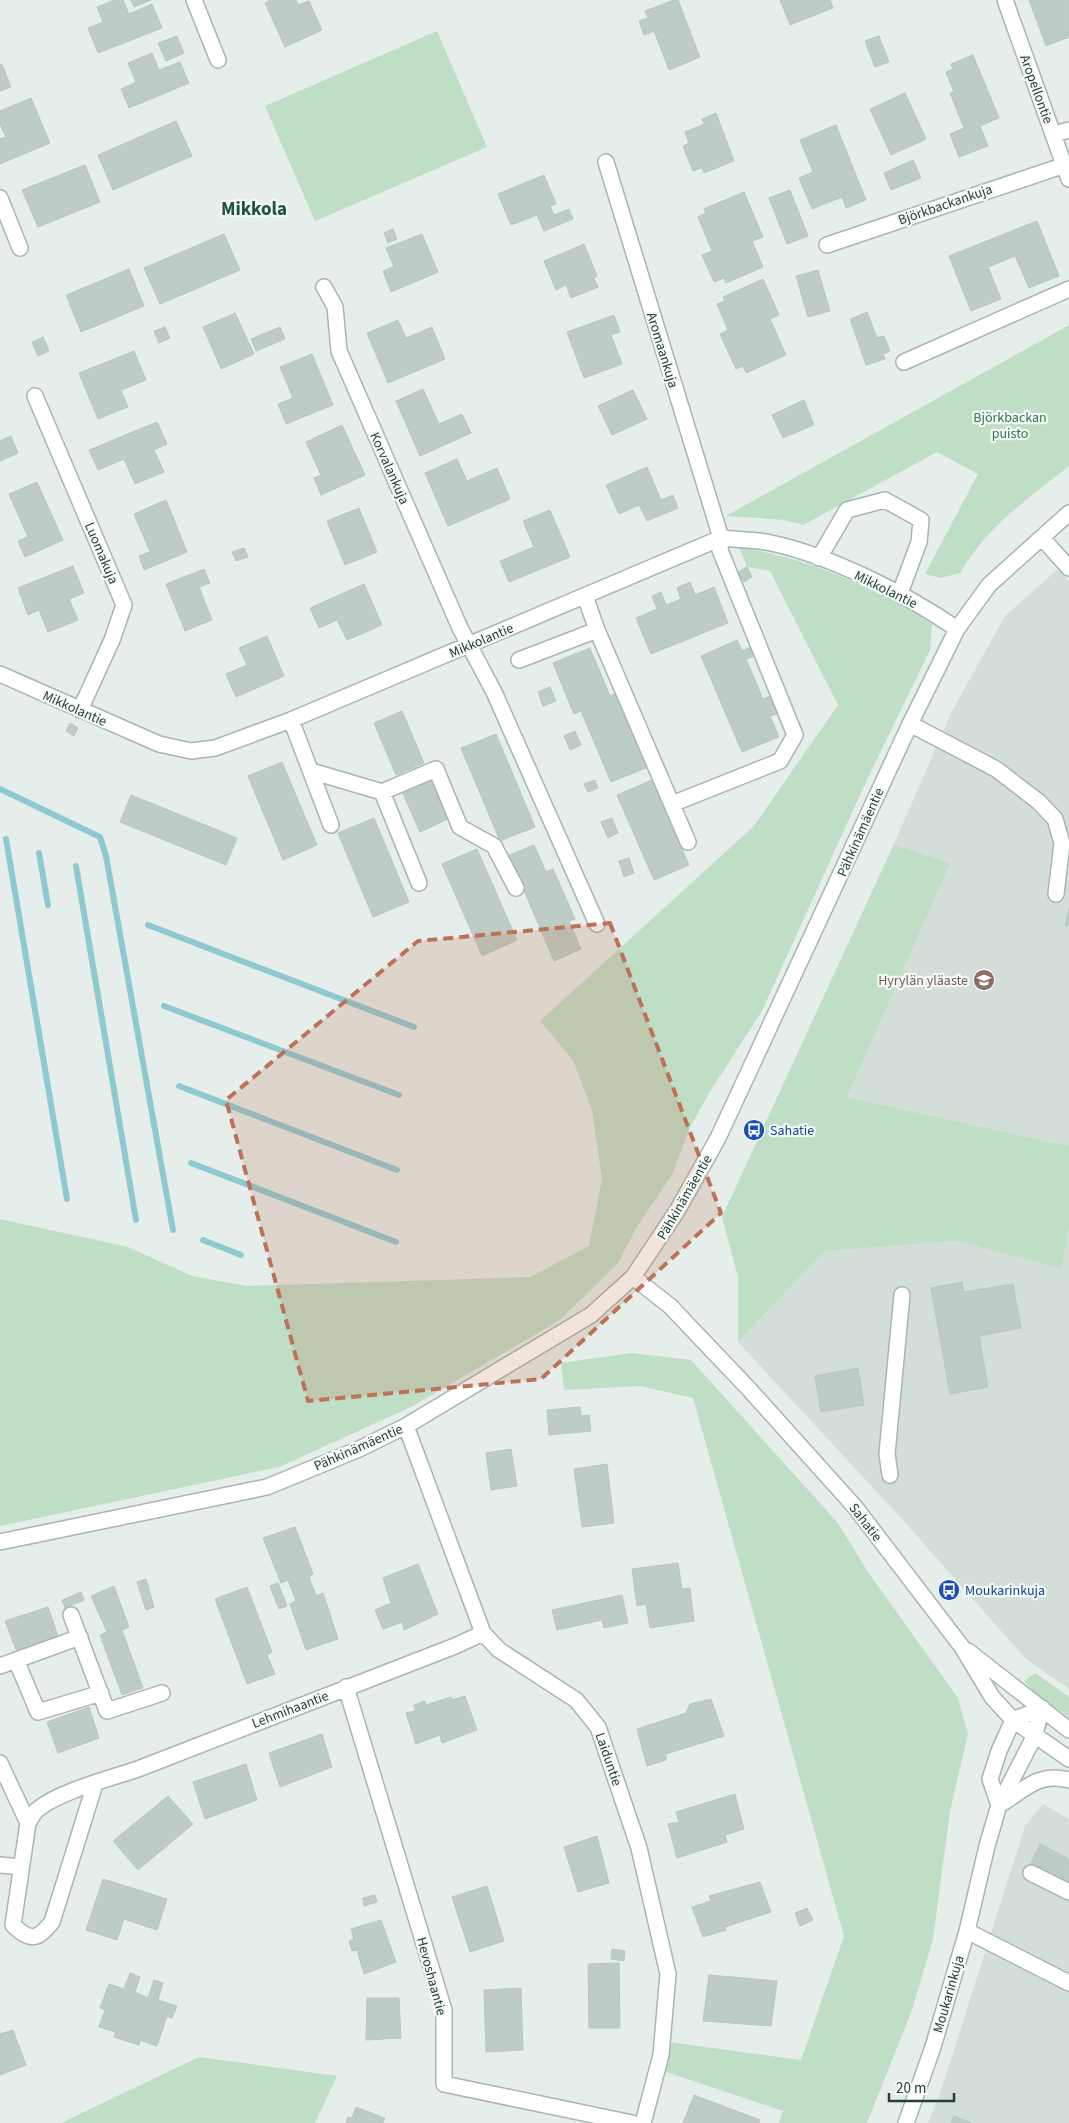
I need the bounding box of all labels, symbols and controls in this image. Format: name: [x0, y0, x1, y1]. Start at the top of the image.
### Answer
street label: Aropellontie: [1014, 52, 1058, 127]
street label: Björkbackankuja: [896, 179, 995, 230]
district label: Mikkola: [221, 196, 287, 223]
street label: Aromaankuja: [641, 310, 683, 391]
park label: Björkbackan puisto: [973, 408, 1047, 444]
street label: Korvalankuja: [364, 429, 414, 508]
street label: Luomakuja: [79, 519, 123, 587]
street label: Mikkolantie: [851, 566, 921, 614]
street label: Mikkolantie: [446, 618, 517, 663]
street label: Mikkolantie: [39, 686, 110, 732]
street label: Pähkinämäentie: [832, 785, 889, 880]
school or university icon: Hyrylän yläaste: [972, 968, 996, 992]
place label: Hyrylän yläaste: [878, 971, 968, 991]
bus stop icon: Sahatie: [742, 1118, 766, 1142]
place label: Sahatie: [770, 1121, 814, 1141]
street label: Pähkinämäentie: [652, 1151, 717, 1244]
street label: Pähkinämäentie: [311, 1419, 406, 1476]
street label: Sahatie: [844, 1499, 887, 1546]
bus stop icon: Moukarinkuja: [937, 1578, 961, 1602]
place label: Moukarinkuja: [965, 1581, 1045, 1601]
street label: Lehmihaantie: [249, 1686, 332, 1734]
street label: Laiduntie: [590, 1730, 627, 1789]
street label: Hevoshaantie: [411, 1935, 451, 2018]
street label: Moukarinkuja: [928, 1953, 970, 2036]
scale bar: [889, 2070, 954, 2102]
text: 20 m: [896, 2078, 926, 2099]

